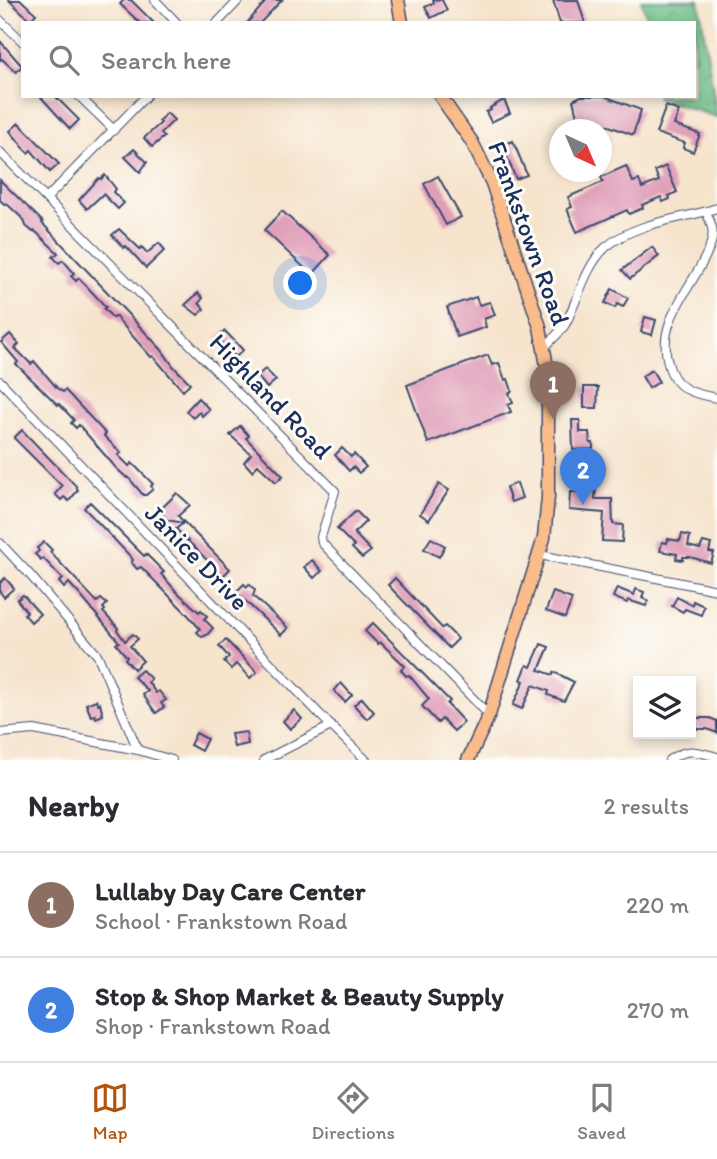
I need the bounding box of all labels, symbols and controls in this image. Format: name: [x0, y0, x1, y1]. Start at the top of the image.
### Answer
search box: [21, 21, 696, 98]
icon: search: [45, 41, 83, 79]
text: Search here: [101, 44, 231, 76]
north arrow: [549, 119, 612, 182]
street label: Frankstown Road: [481, 137, 577, 329]
your location: [283, 266, 317, 300]
street label: Highland Road: [203, 326, 339, 466]
pin: 1: [530, 361, 576, 419]
pin: 2: [560, 447, 606, 505]
street label: Janice Drive: [138, 497, 256, 617]
map controls: [633, 676, 696, 739]
button: layers: [633, 676, 696, 739]
text: Nearby: [28, 787, 119, 824]
text: 2 results: [603, 792, 689, 820]
text: Lullaby Day Care Center: [95, 875, 365, 907]
text: 1: [46, 891, 56, 919]
text: 220 m: [626, 891, 689, 919]
text: School · Frankstown Road: [95, 907, 347, 935]
text: Stop & Shop Market & Beauty Supply: [95, 980, 504, 1012]
text: 2: [45, 996, 57, 1024]
text: 270 m: [627, 996, 689, 1024]
text: Shop · Frankstown Road: [95, 1012, 330, 1040]
tab: Map: [91, 1079, 129, 1144]
tab: Directions: [311, 1079, 395, 1144]
tab: Saved: [577, 1079, 626, 1144]

